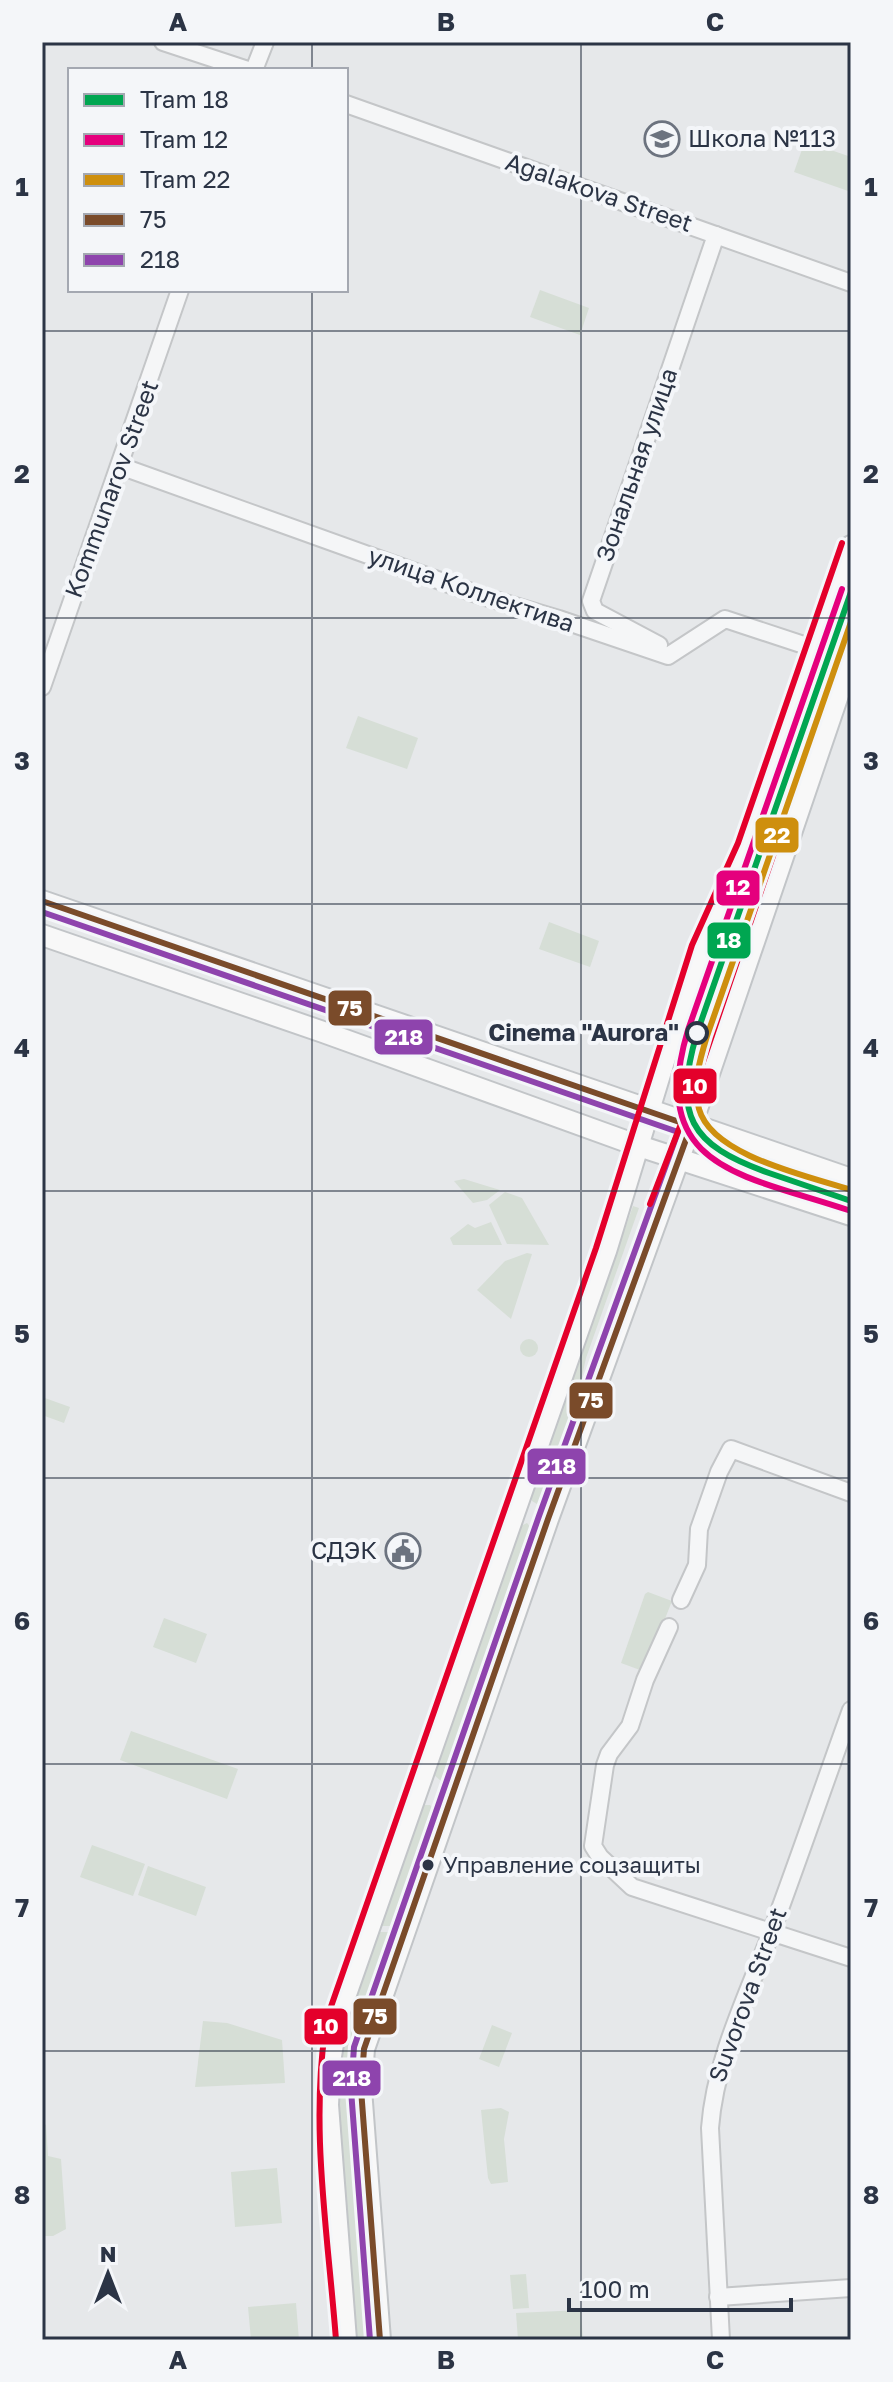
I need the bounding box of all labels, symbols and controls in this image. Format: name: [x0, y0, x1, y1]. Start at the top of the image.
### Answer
text: A: [169, 6, 188, 37]
text: B: [437, 6, 455, 37]
text: C: [706, 6, 724, 37]
legend: [68, 68, 348, 292]
text: Tram 18: [140, 84, 229, 113]
school or university icon: Школа №113: [643, 120, 681, 158]
place label: Школа №113: [688, 123, 836, 152]
text: Tram 12: [140, 124, 228, 153]
street label: Agalakova Street: [502, 146, 697, 237]
text: Tram 22: [140, 164, 230, 193]
text: 1: [15, 171, 29, 202]
text: 1: [864, 171, 878, 202]
text: 75: [140, 204, 167, 233]
text: 218: [140, 244, 180, 273]
street label: Зональная улица: [589, 364, 682, 565]
street label: Kommunarov Street: [58, 376, 163, 601]
text: 2: [14, 458, 30, 489]
text: 2: [863, 458, 879, 489]
street label: улица Коллектива: [365, 540, 578, 637]
text: 3: [14, 745, 30, 776]
text: 3: [863, 745, 879, 776]
line badge: 22: [754, 816, 800, 854]
text: 22: [764, 821, 790, 848]
line badge: 12: [715, 869, 761, 907]
text: 12: [726, 873, 750, 900]
line badge: 18: [706, 921, 752, 960]
text: 18: [716, 926, 742, 953]
line badge: 75: [327, 989, 373, 1027]
text: 75: [337, 994, 363, 1021]
place label: Cinema "Aurora": [488, 1017, 679, 1046]
line badge: 218: [373, 1018, 434, 1056]
marker: Cinema "Aurora": [686, 1022, 708, 1044]
text: 218: [385, 1023, 423, 1050]
text: 4: [14, 1032, 30, 1063]
text: 4: [863, 1032, 879, 1063]
line badge: 10: [672, 1067, 718, 1105]
text: 10: [682, 1072, 708, 1099]
text: 5: [14, 1318, 30, 1349]
text: 5: [863, 1318, 879, 1349]
line badge: 75: [568, 1381, 614, 1420]
text: 75: [578, 1386, 604, 1413]
line badge: 218: [526, 1447, 587, 1486]
text: 218: [538, 1452, 576, 1479]
public building icon: СДЭК: [384, 1532, 422, 1570]
place label: СДЭК: [311, 1535, 377, 1564]
text: 6: [14, 1605, 30, 1636]
text: 6: [863, 1605, 879, 1636]
place label: Управление соцзащиты: [443, 1851, 701, 1878]
marker: Управление соцзащиты: [420, 1857, 436, 1873]
text: 7: [15, 1892, 29, 1923]
text: 7: [864, 1892, 878, 1923]
street label: Suvorova Street: [702, 1903, 792, 2086]
line badge: 75: [352, 1997, 398, 2036]
text: 75: [362, 2002, 388, 2029]
line badge: 10: [303, 2007, 349, 2046]
text: 10: [313, 2012, 339, 2039]
line badge: 218: [321, 2059, 382, 2097]
text: 218: [333, 2064, 371, 2091]
text: 8: [14, 2179, 30, 2210]
text: 8: [863, 2179, 879, 2210]
north arrow: [68, 2234, 148, 2314]
text: N: [100, 2240, 116, 2267]
scale bar: [569, 2262, 791, 2312]
text: 100 m: [581, 2274, 650, 2303]
text: A: [169, 2344, 188, 2375]
text: B: [437, 2344, 455, 2375]
text: C: [706, 2344, 724, 2375]

